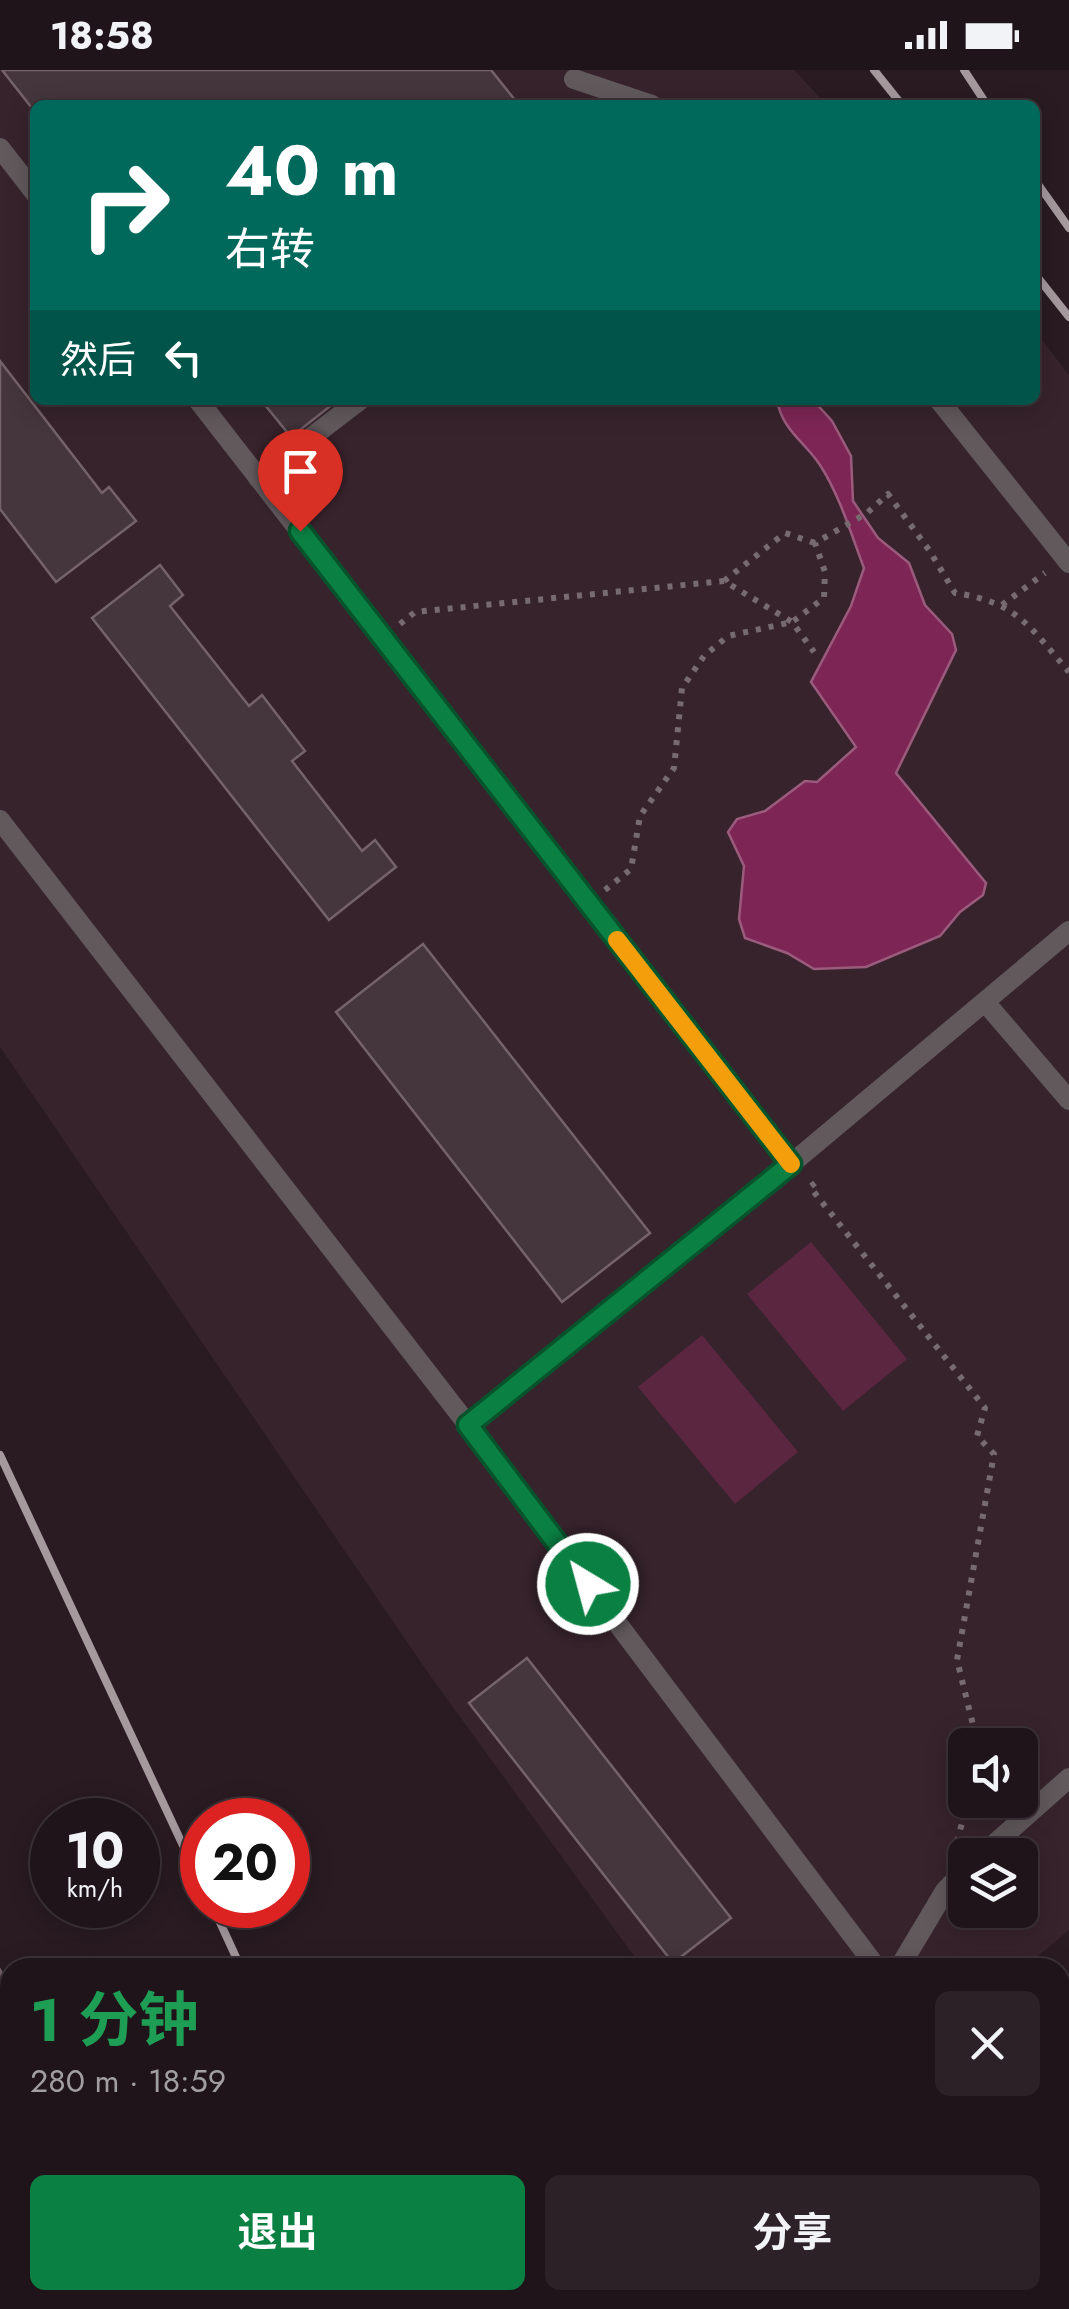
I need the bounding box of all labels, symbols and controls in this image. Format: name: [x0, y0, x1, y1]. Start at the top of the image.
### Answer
text: 18:58: [50, 8, 154, 63]
text: 40 m: [225, 120, 399, 221]
icon: right: [60, 140, 190, 270]
text: 右转: [225, 217, 315, 282]
icon: left: [156, 330, 211, 385]
text: 然后: [60, 332, 136, 387]
pin: [258, 429, 343, 532]
icon: arrive: [273, 444, 328, 499]
position arrow: [536, 1532, 640, 1636]
map controls: [948, 1728, 1038, 1928]
button: sound: [948, 1728, 1038, 1818]
speed limit sign: 20: [180, 1798, 310, 1928]
text: 10: [66, 1814, 124, 1887]
button: layers: [948, 1838, 1038, 1928]
text: km/h: [67, 1870, 123, 1906]
text: 1 分钟: [30, 1977, 199, 2064]
button: close: [935, 1991, 1040, 2096]
text: 280 m · 18:59: [30, 2058, 226, 2104]
button: 退出: [30, 2175, 525, 2290]
button: 分享: [545, 2175, 1040, 2290]

